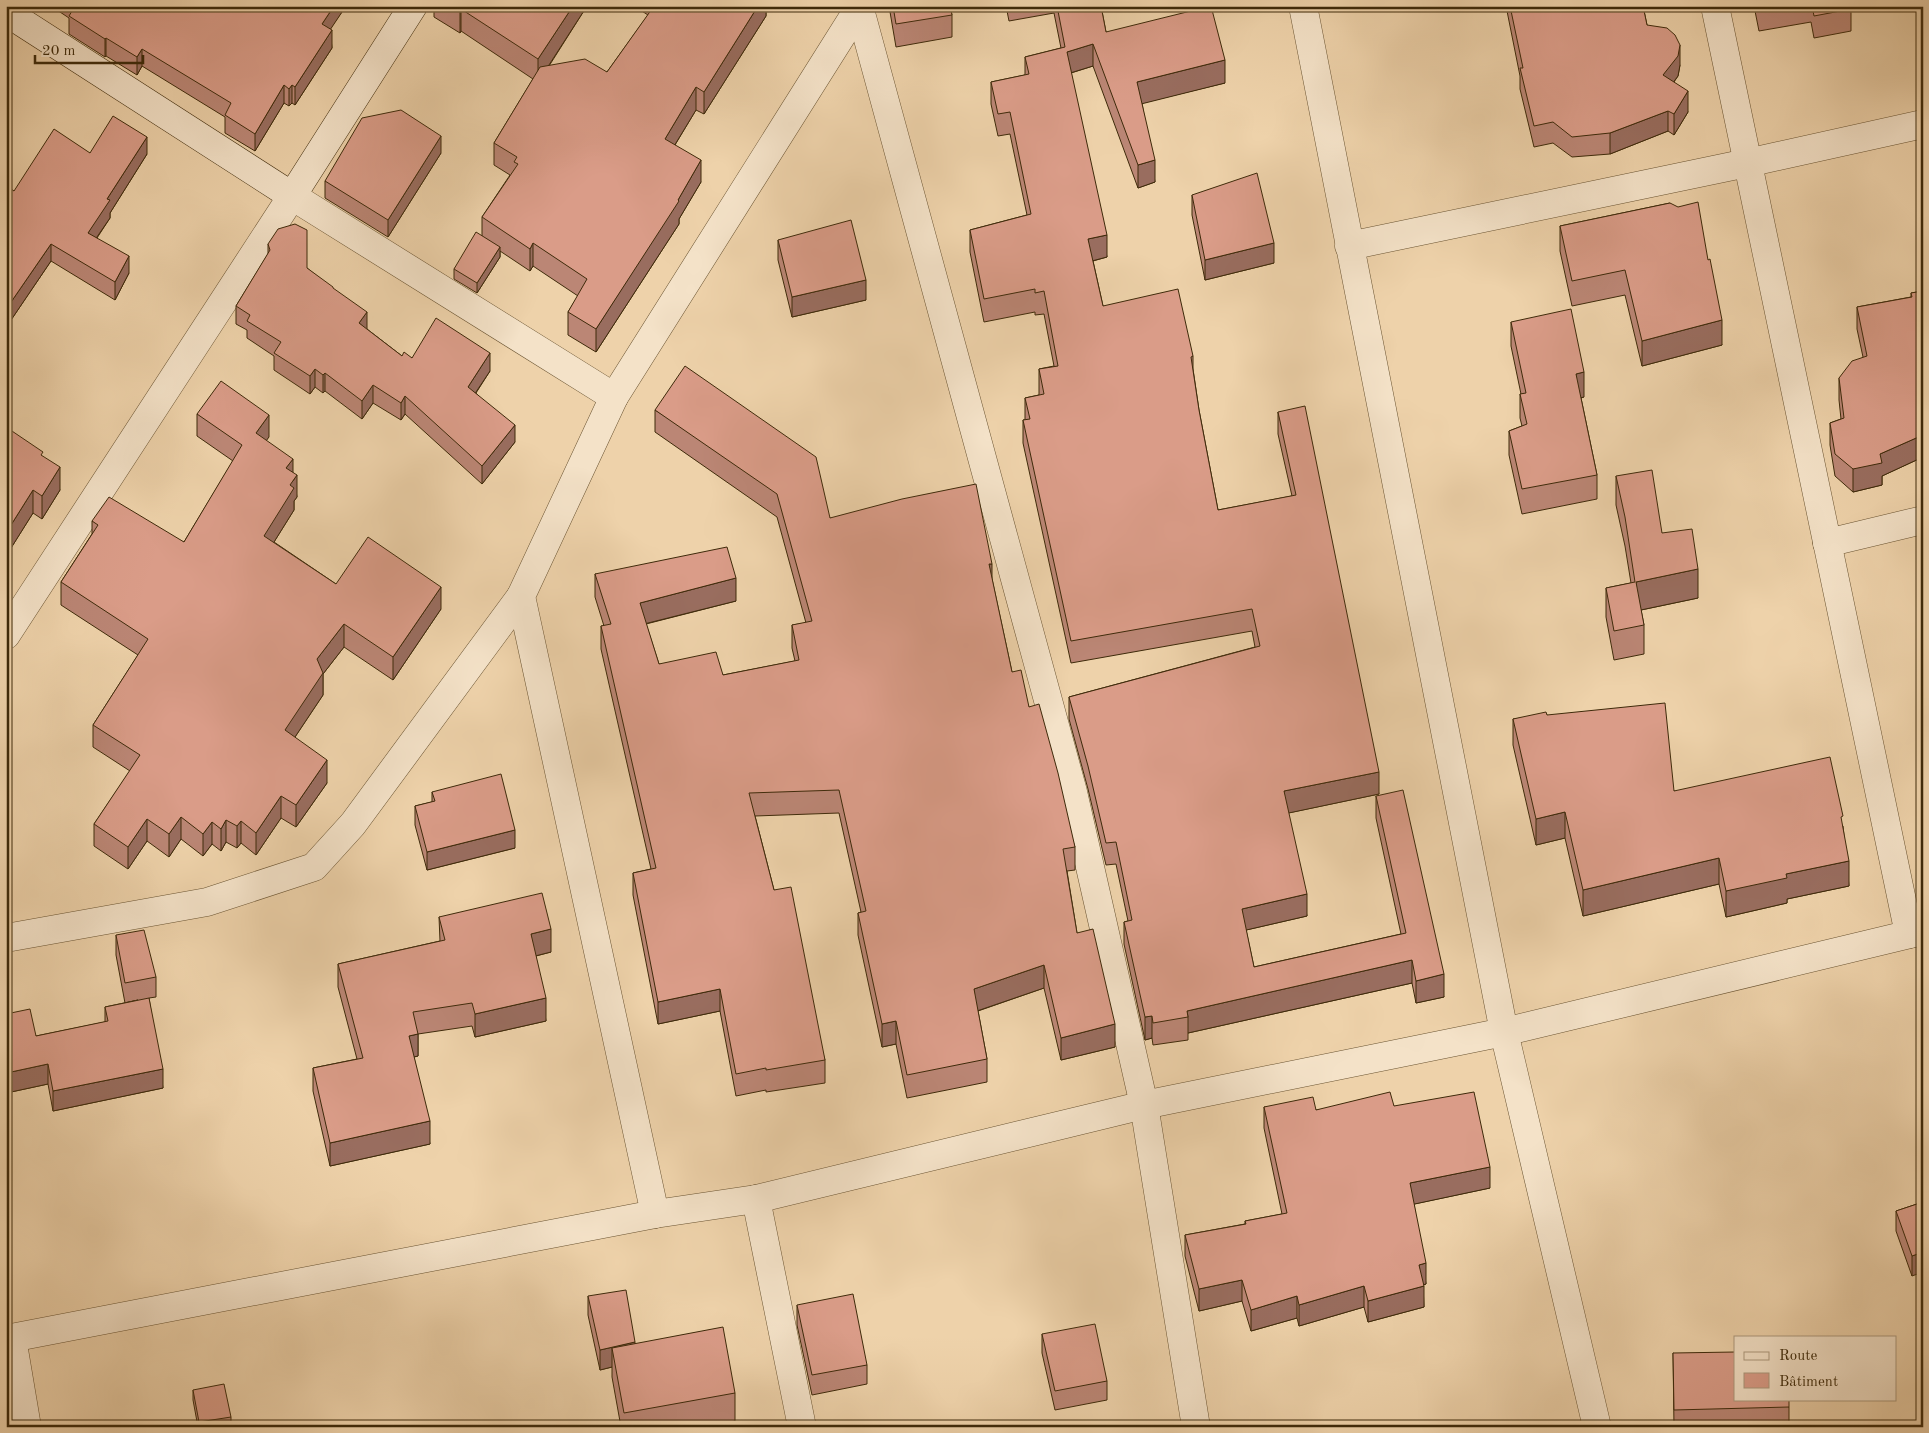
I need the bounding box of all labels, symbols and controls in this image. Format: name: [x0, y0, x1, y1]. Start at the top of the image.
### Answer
scale bar: [35, 32, 142, 64]
text: 20 m: [42, 44, 76, 59]
legend: [1734, 1336, 1896, 1400]
text: Route: [1779, 1349, 1817, 1364]
text: Bâtiment: [1779, 1375, 1838, 1390]

